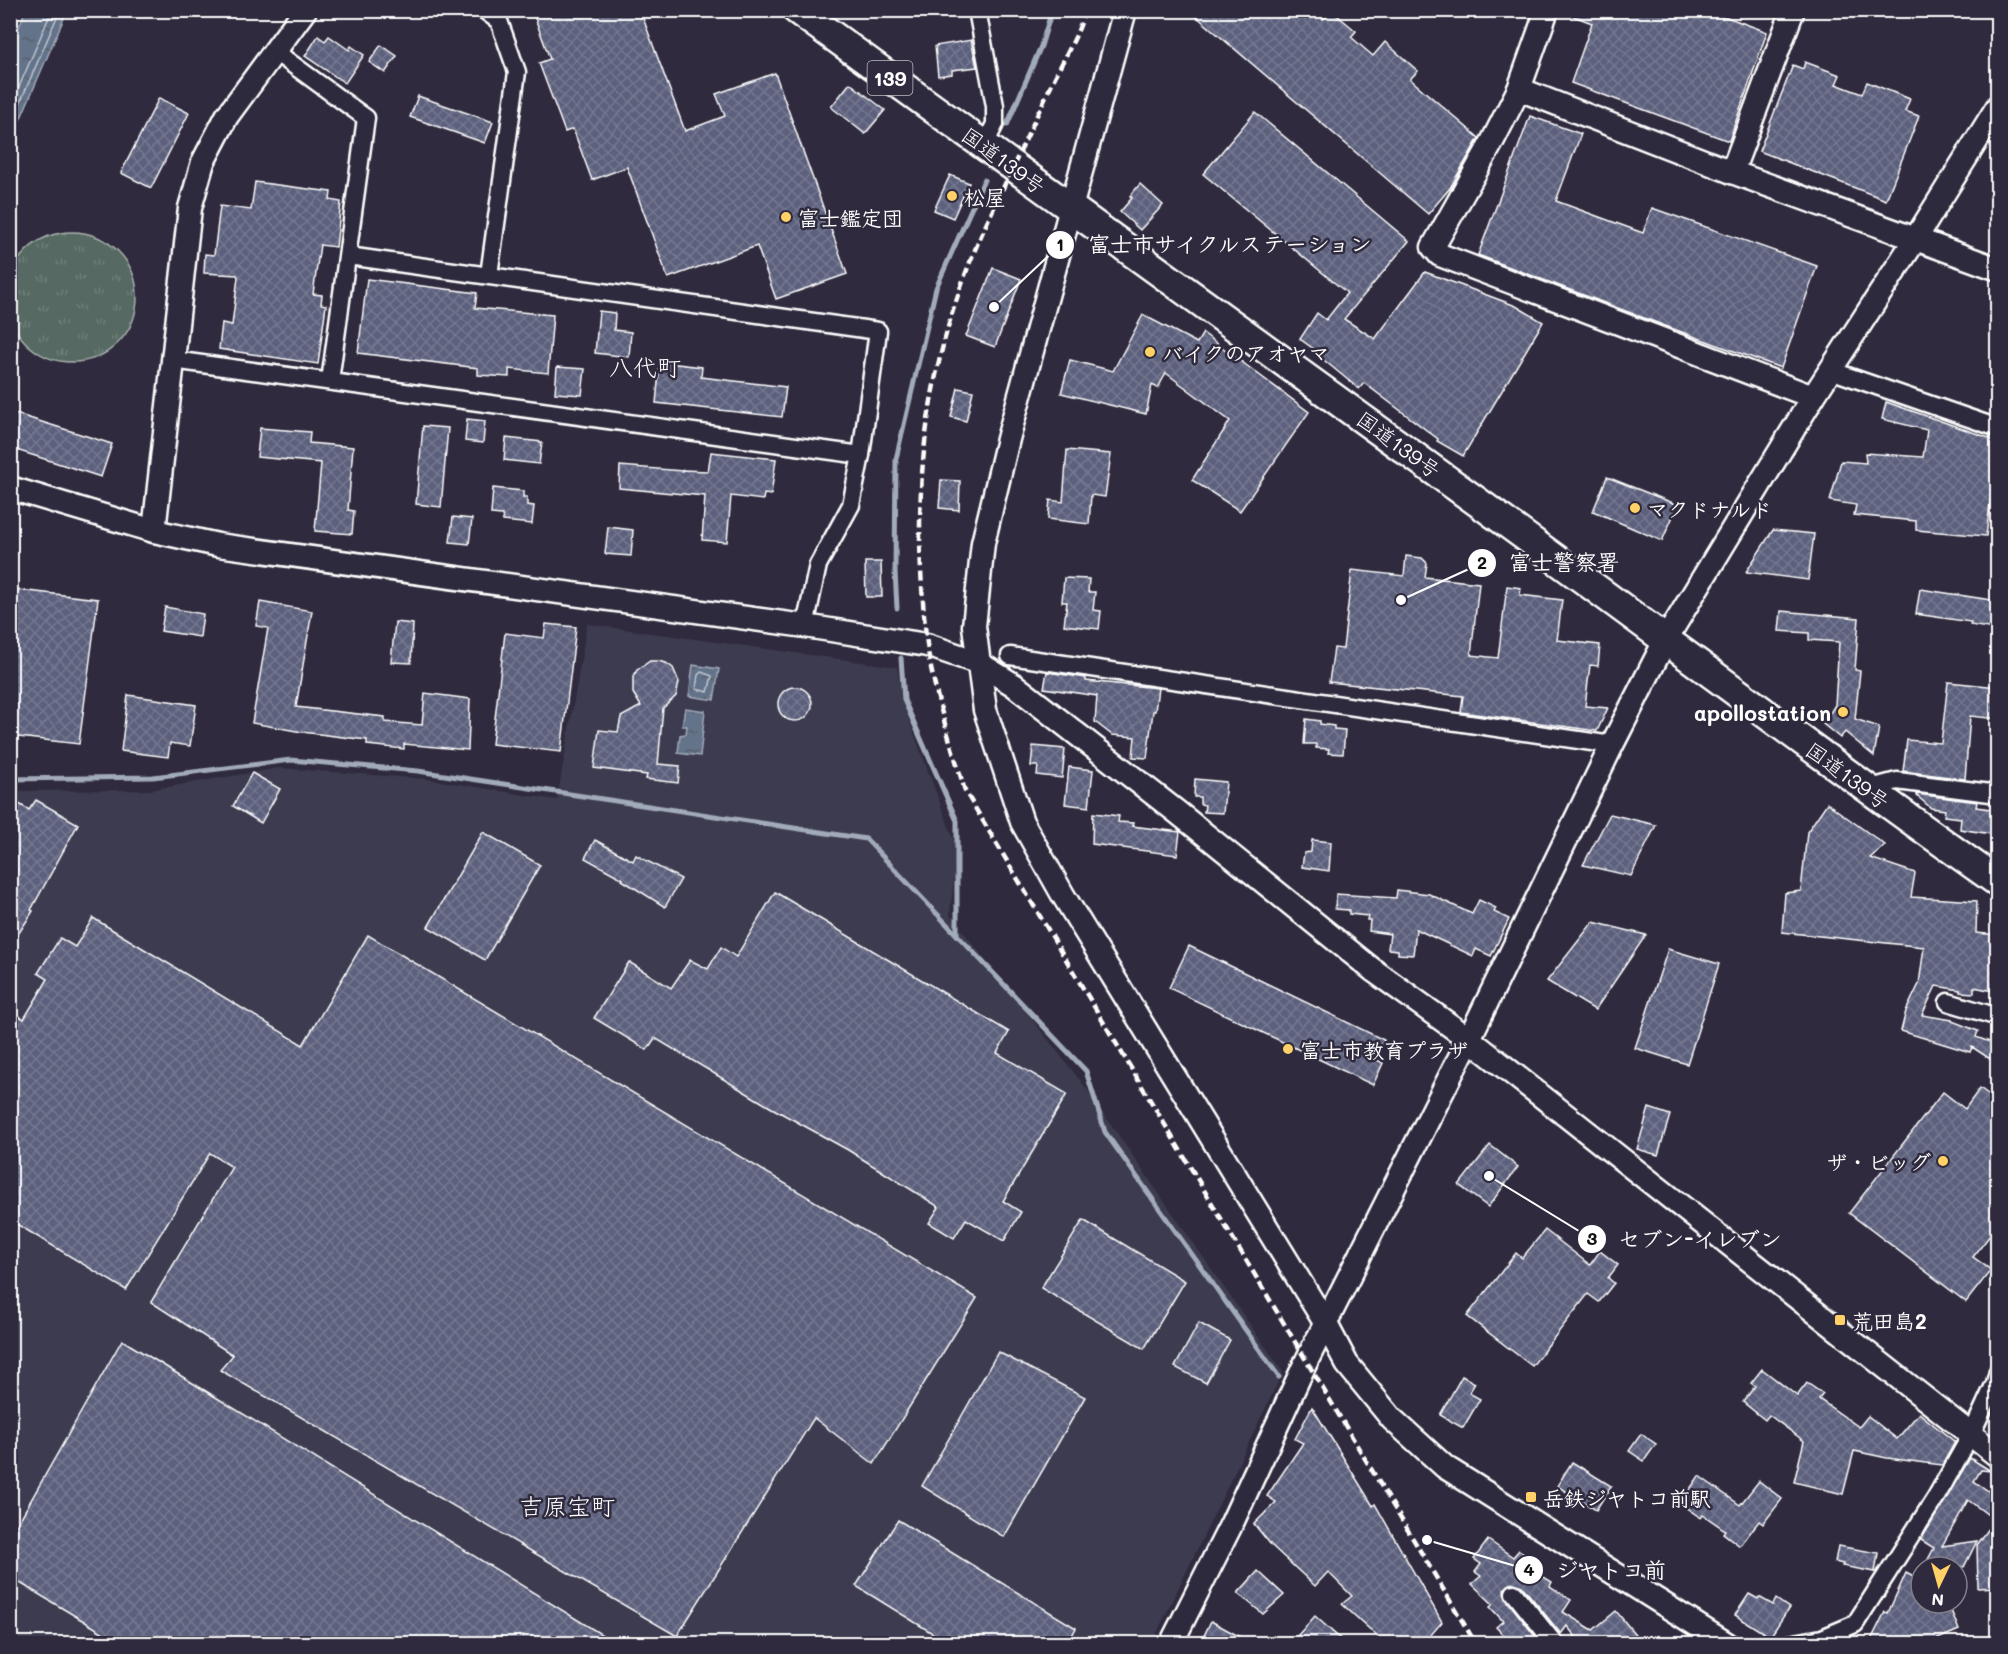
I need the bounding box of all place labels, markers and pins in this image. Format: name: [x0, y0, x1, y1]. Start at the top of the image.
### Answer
place label: 松屋: [964, 183, 1006, 210]
marker: 松屋: [945, 189, 959, 203]
place label: 富士鑑定団: [798, 204, 903, 231]
marker: 富士鑑定団: [779, 210, 793, 224]
callout: 富士市サイクルステーション: [1045, 225, 1385, 265]
place label: バイクのアオヤマ: [1162, 339, 1330, 366]
marker: バイクのアオヤマ: [1143, 345, 1157, 359]
place label: マクドナルド: [1647, 495, 1772, 522]
marker: マクドナルド: [1628, 501, 1642, 515]
callout: 富士警察署: [1467, 543, 1631, 583]
place label: apollostation: [1694, 699, 1831, 726]
marker: apollostation: [1836, 705, 1850, 719]
place label: 富士市教育プラザ: [1300, 1036, 1468, 1063]
marker: 富士市教育プラザ: [1281, 1042, 1295, 1056]
place label: ザ・ビッグ: [1826, 1148, 1931, 1175]
marker: ザ・ビッグ: [1936, 1154, 1950, 1168]
callout: セブン-イレブン: [1577, 1219, 1794, 1259]
place label: 荒田島2: [1852, 1307, 1927, 1334]
marker: 荒田島2: [1833, 1313, 1847, 1327]
place label: 岳鉄ジヤトコ前駅: [1543, 1484, 1711, 1511]
marker: 岳鉄ジヤトコ前駅: [1524, 1490, 1538, 1504]
callout: ジヤトコ前: [1514, 1550, 1678, 1590]

